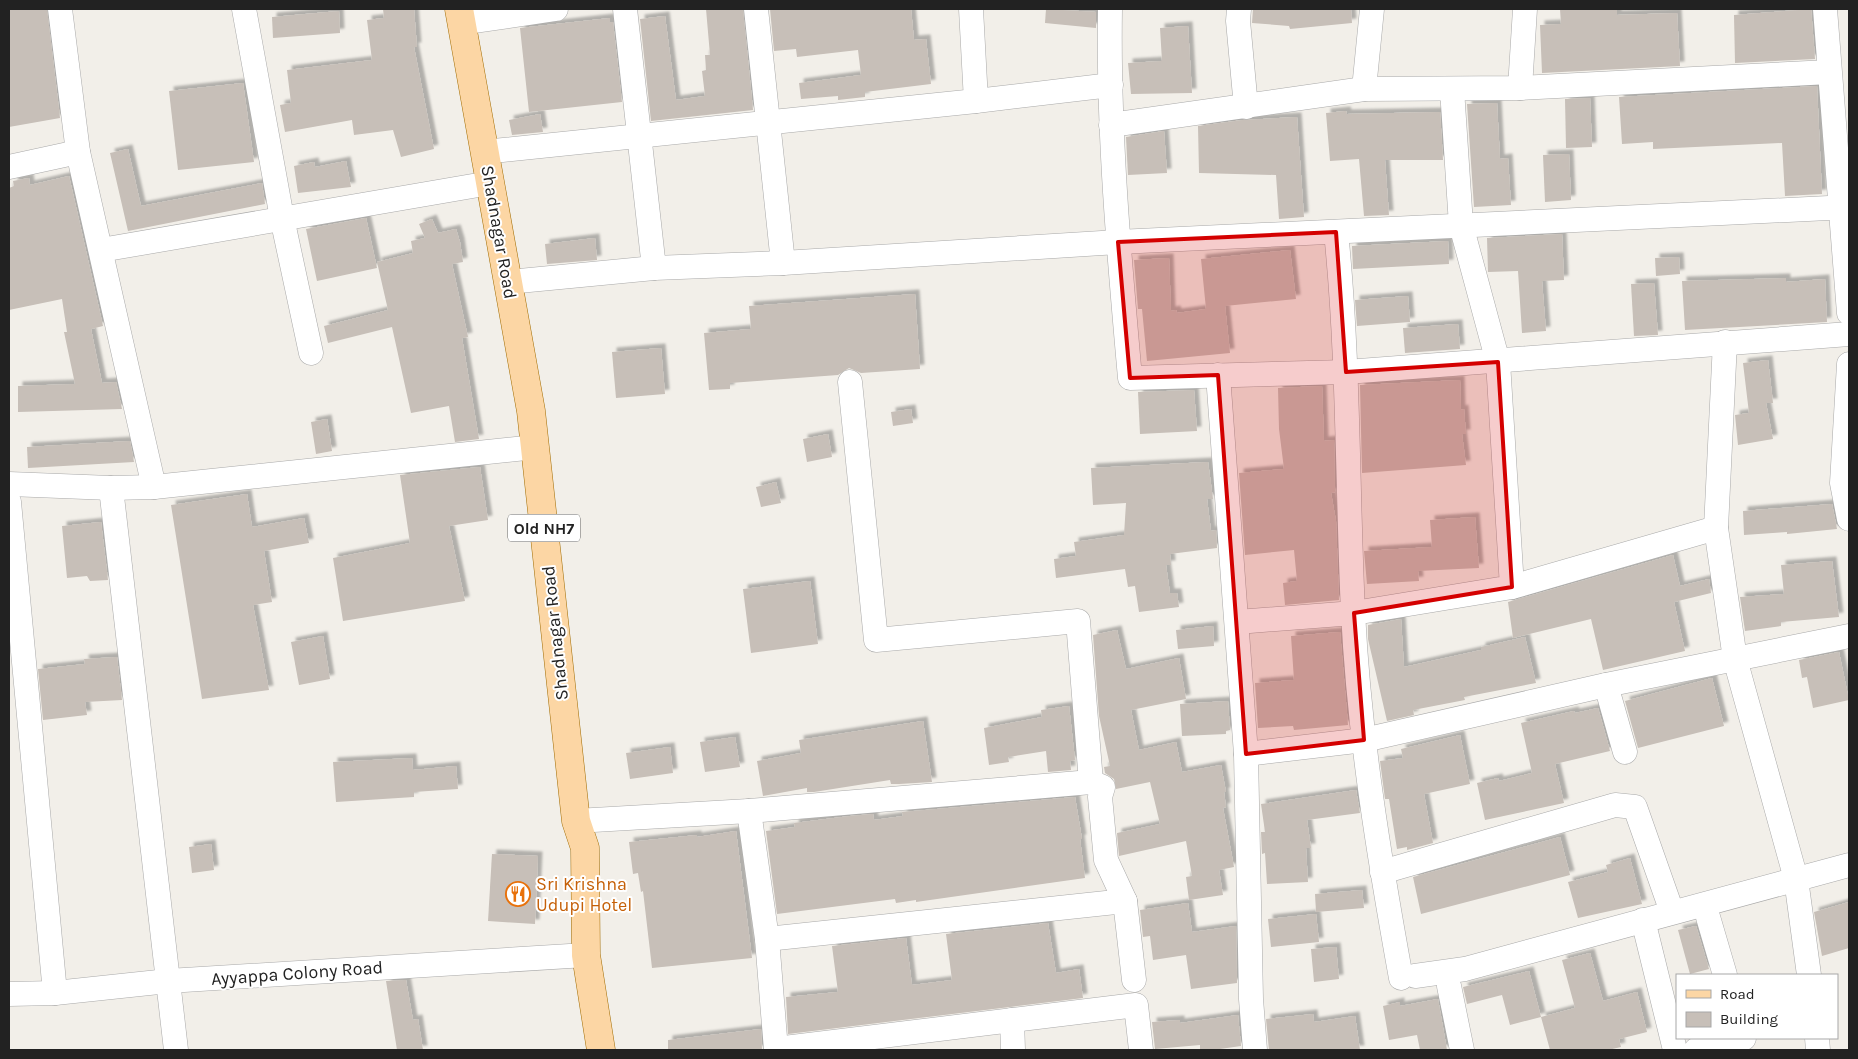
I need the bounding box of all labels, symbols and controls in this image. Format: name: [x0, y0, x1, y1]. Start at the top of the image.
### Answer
street label: Shadnagar Road: [476, 163, 522, 301]
road number: Old NH7: [508, 514, 580, 542]
street label: Shadnagar Road: [537, 565, 573, 701]
place label: Sri Krishna Udupi Hotel: [536, 873, 632, 916]
restaurant icon: Sri Krishna Udupi Hotel: [505, 881, 531, 907]
street label: Ayyappa Colony Road: [210, 956, 384, 990]
legend: [1676, 974, 1838, 1039]
text: Road: [1720, 985, 1755, 1003]
text: Building: [1720, 1010, 1778, 1028]

